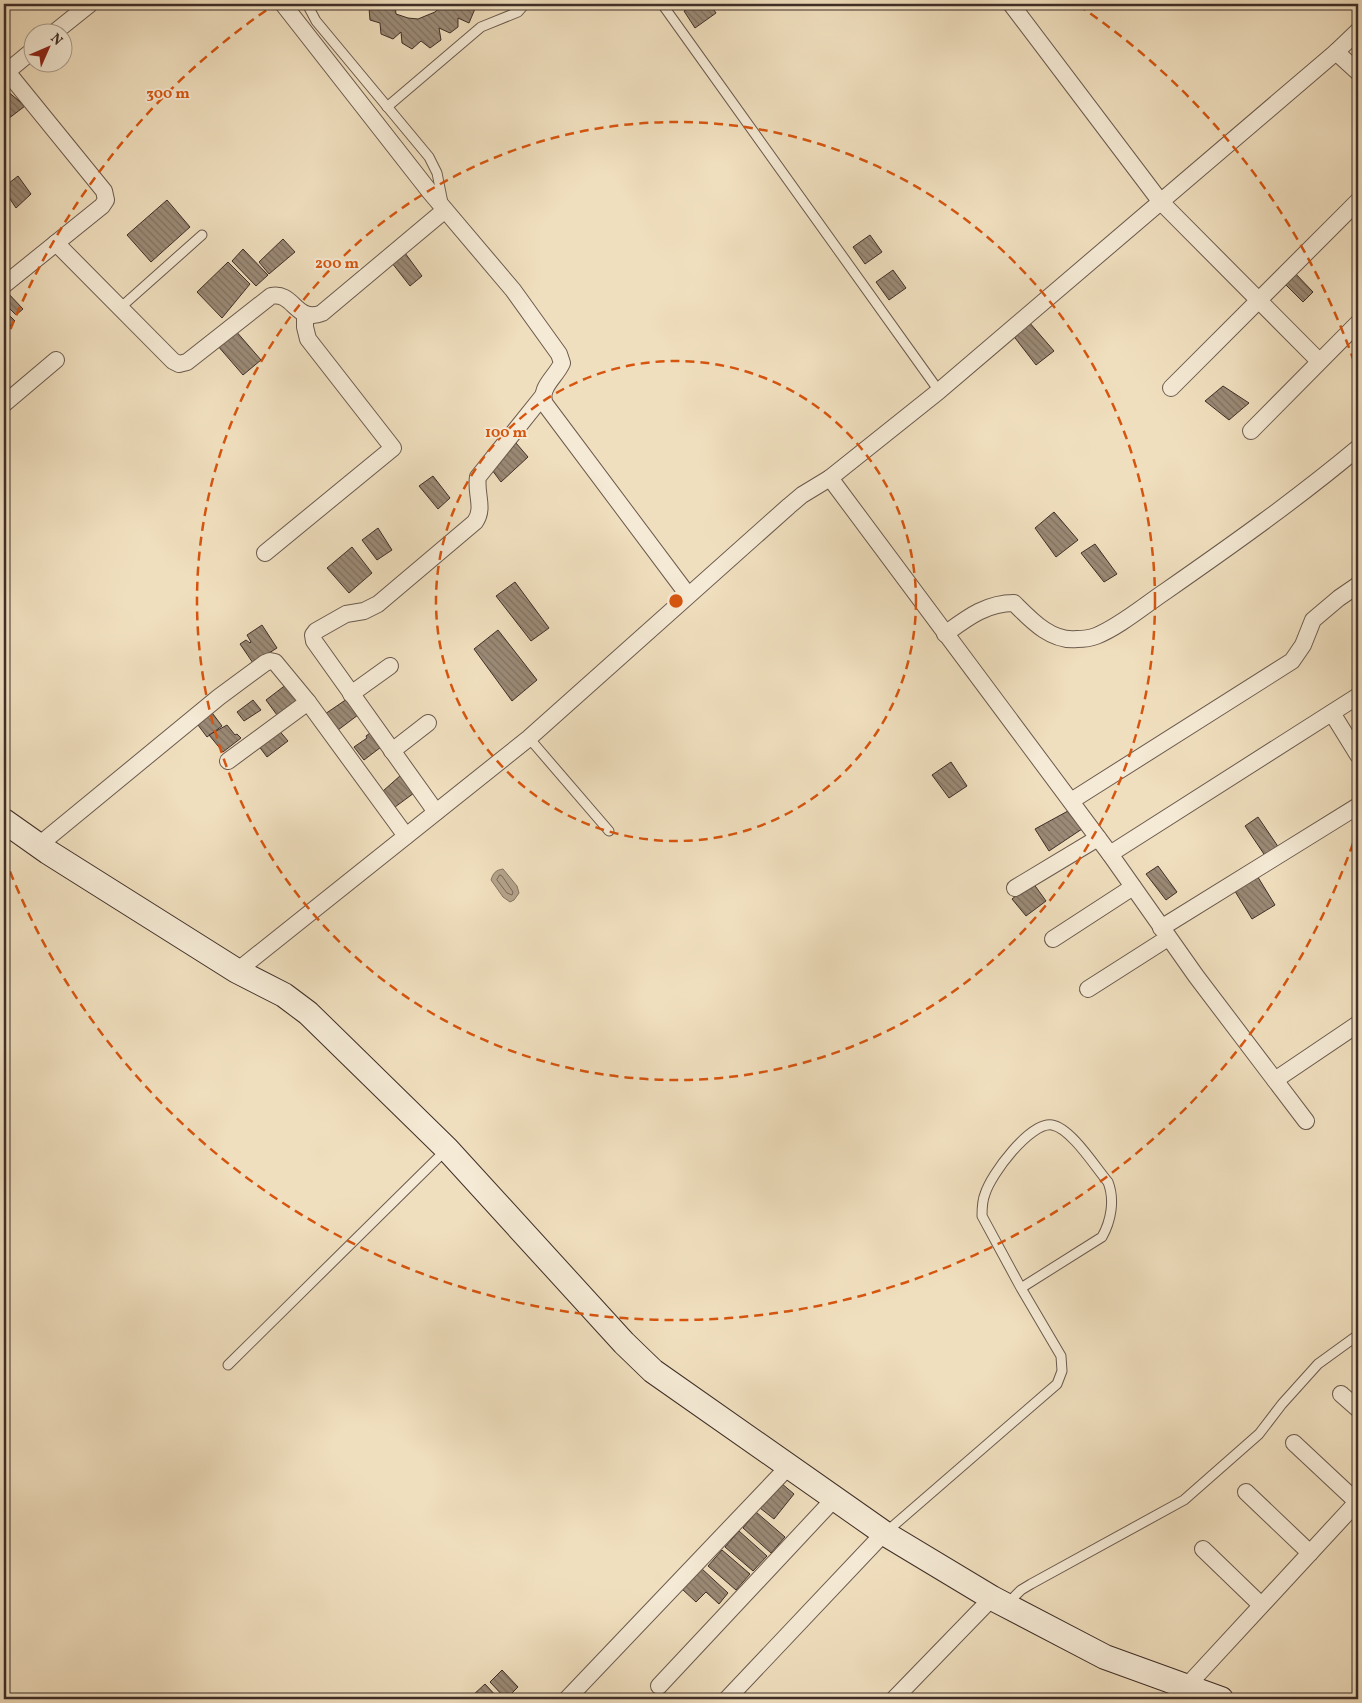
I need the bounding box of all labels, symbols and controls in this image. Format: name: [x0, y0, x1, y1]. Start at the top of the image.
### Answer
north arrow: [22, 22, 72, 72]
text: N: [46, 30, 66, 50]
text: 300 m: [146, 84, 190, 105]
text: 200 m: [315, 254, 359, 275]
text: 100 m: [485, 423, 528, 444]
centre of rings: [667, 592, 685, 610]

